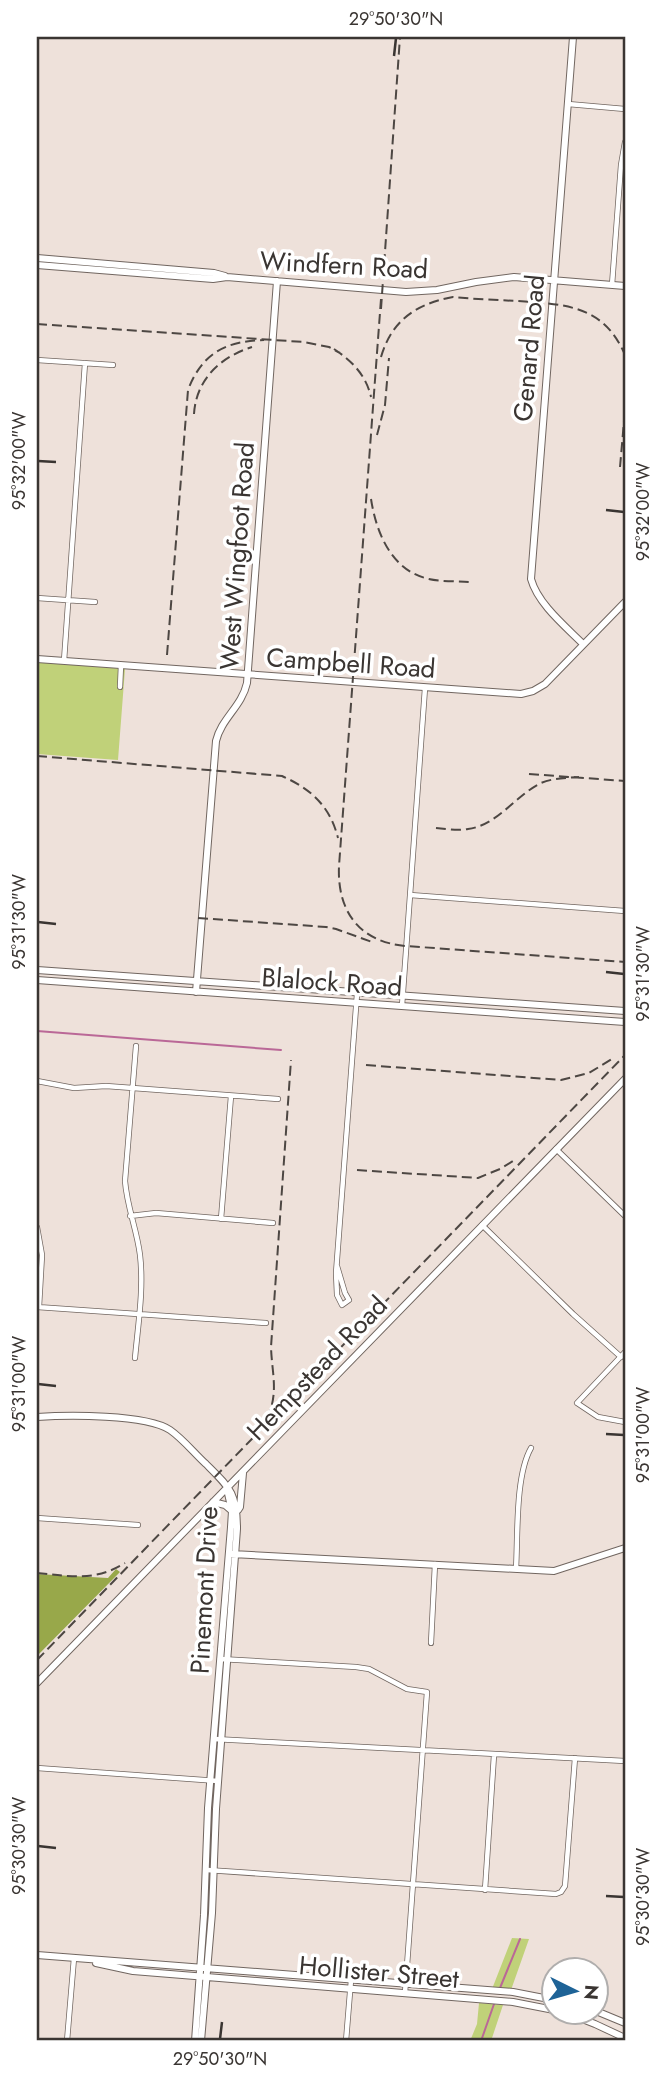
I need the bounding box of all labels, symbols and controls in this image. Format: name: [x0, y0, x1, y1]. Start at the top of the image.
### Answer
text: 29°50'30"N: [349, 6, 443, 32]
street label: Windfern Road: [259, 242, 429, 288]
street label: Genard Road: [504, 273, 554, 423]
text: 95°32'00"W: [6, 412, 32, 510]
street label: West Wingfoot Road: [210, 441, 264, 671]
text: 95°32'00"W: [630, 463, 656, 561]
street label: Campbell Road: [265, 638, 437, 688]
text: 95°31'30"W: [6, 874, 32, 970]
text: 95°31'30"W: [630, 926, 656, 1022]
street label: Blalock Road: [260, 958, 404, 1006]
street label: Hempstead Road: [238, 1287, 396, 1449]
text: 95°31'00"W: [6, 1336, 32, 1432]
text: 95°31'00"W: [630, 1387, 656, 1483]
street label: Pinemont Drive: [181, 1505, 227, 1675]
text: 95°30'30"W: [6, 1797, 32, 1895]
text: 95°30'30"W: [630, 1848, 656, 1946]
street label: Hollister Street: [297, 1946, 461, 1998]
north arrow: [540, 1955, 610, 2025]
text: N: [577, 1984, 606, 2001]
text: 29°50'30"N: [173, 2046, 267, 2072]

